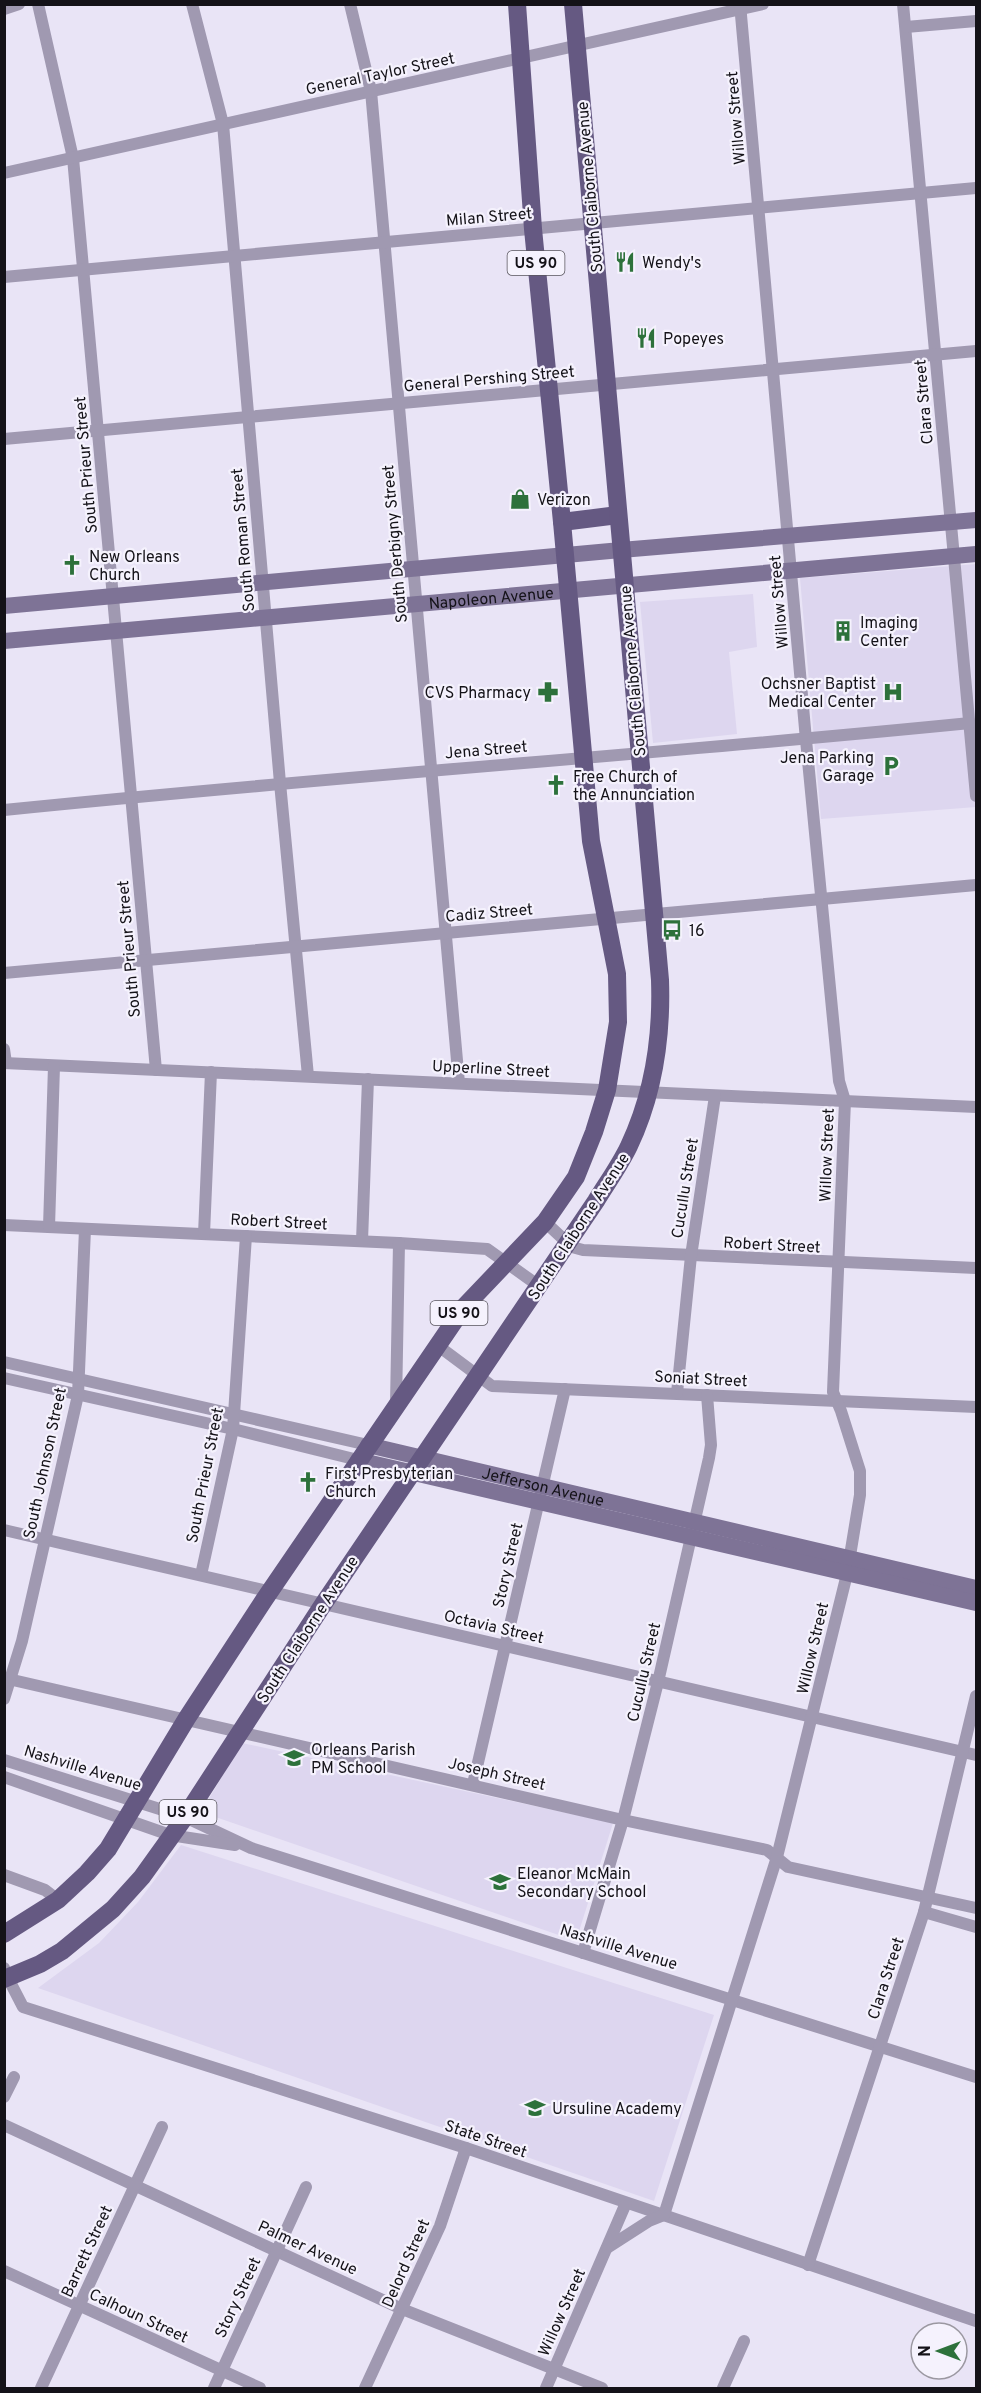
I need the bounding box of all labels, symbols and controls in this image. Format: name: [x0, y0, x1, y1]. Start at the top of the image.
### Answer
street label: General Taylor Street: [304, 49, 457, 101]
street label: Willow Street: [723, 70, 751, 165]
street label: South Claiborne Avenue: [574, 101, 608, 273]
street label: Milan Street: [445, 204, 533, 232]
restaurant icon: Wendy's: [613, 250, 637, 274]
road number: US 90: [508, 251, 564, 275]
place label: Wendy's: [642, 254, 702, 274]
restaurant icon: Popeyes: [634, 326, 658, 350]
place label: Popeyes: [663, 330, 724, 350]
street label: Clara Street: [911, 358, 939, 445]
street label: General Pershing Street: [403, 363, 576, 397]
street label: South Prieur Street: [71, 395, 103, 534]
street label: South Derbigny Street: [379, 464, 413, 624]
street label: South Roman Street: [228, 467, 260, 612]
shop icon: Verizon: [508, 487, 532, 511]
place label: Verizon: [537, 491, 591, 511]
place label: New Orleans Church: [89, 548, 180, 586]
church icon: New Orleans Church: [60, 553, 84, 577]
street label: Willow Street: [766, 554, 794, 649]
street label: Napoleon Avenue: [428, 584, 555, 615]
street label: South Claiborne Avenue: [617, 585, 651, 757]
place label: Imaging Center: [860, 614, 918, 652]
building icon: Imaging Center: [831, 619, 855, 643]
place label: Ochsner Baptist Medical Center: [761, 675, 876, 713]
pharmacy icon: CVS Pharmacy: [536, 680, 560, 704]
hospital icon: Ochsner Baptist Medical Center: [881, 680, 905, 704]
place label: CVS Pharmacy: [425, 684, 531, 704]
street label: Jena Street: [444, 737, 528, 765]
place label: Jena Parking Garage: [780, 749, 874, 787]
parking icon: Jena Parking Garage: [879, 754, 903, 778]
place label: Free Church of the Annunciation: [573, 768, 695, 806]
church icon: Free Church of the Annunciation: [544, 773, 568, 797]
street label: South Prieur Street: [114, 879, 146, 1018]
street label: Cadiz Street: [444, 900, 534, 928]
bus stop icon: 16: [660, 918, 684, 942]
place label: 16: [689, 922, 705, 942]
street label: Upperline Street: [431, 1057, 550, 1083]
street label: Willow Street: [816, 1108, 840, 1202]
street label: Cucullu Street: [668, 1137, 704, 1240]
street label: South Claiborne Avenue: [525, 1150, 635, 1304]
street label: Robert Street: [230, 1210, 328, 1236]
street label: Robert Street: [723, 1233, 821, 1259]
road number: US 90: [430, 1301, 488, 1325]
street label: Soniat Street: [654, 1368, 748, 1392]
street label: South Johnson Street: [20, 1386, 72, 1541]
street label: South Prieur Street: [183, 1406, 229, 1545]
street label: Jefferson Avenue: [480, 1464, 606, 1512]
place label: First Presbyterian Church: [325, 1465, 453, 1503]
church icon: First Presbyterian Church: [296, 1470, 320, 1494]
street label: Story Street: [489, 1521, 528, 1610]
street label: South Claiborne Avenue: [254, 1553, 364, 1707]
street label: Willow Street: [794, 1600, 834, 1696]
street label: Octavia Street: [442, 1607, 546, 1649]
street label: Cucullu Street: [624, 1621, 666, 1724]
place label: Orleans Parish PM School: [311, 1741, 416, 1779]
street label: Nashville Avenue: [21, 1742, 143, 1796]
school or university icon: Orleans Parish PM School: [282, 1746, 306, 1770]
street label: Joseph Street: [446, 1754, 547, 1796]
road number: US 90: [160, 1800, 216, 1824]
place label: Eleanor McMain Secondary School: [517, 1865, 646, 1903]
school or university icon: Eleanor McMain Secondary School: [488, 1870, 512, 1894]
street label: Nashville Avenue: [557, 1921, 679, 1975]
street label: Clara Street: [864, 1935, 910, 2022]
school or university icon: Ursuline Academy: [523, 2096, 547, 2120]
place label: Ursuline Academy: [552, 2100, 682, 2120]
street label: State Street: [442, 2116, 529, 2163]
street label: Barrett Street: [58, 2203, 118, 2301]
street label: Delord Street: [378, 2216, 435, 2311]
street label: Palmer Avenue: [254, 2217, 360, 2281]
street label: Story Street: [211, 2254, 266, 2341]
street label: Willow Street: [535, 2266, 591, 2360]
street label: Calhoun Street: [85, 2285, 191, 2349]
north arrow: [909, 2321, 969, 2381]
text: N: [916, 2345, 936, 2357]

